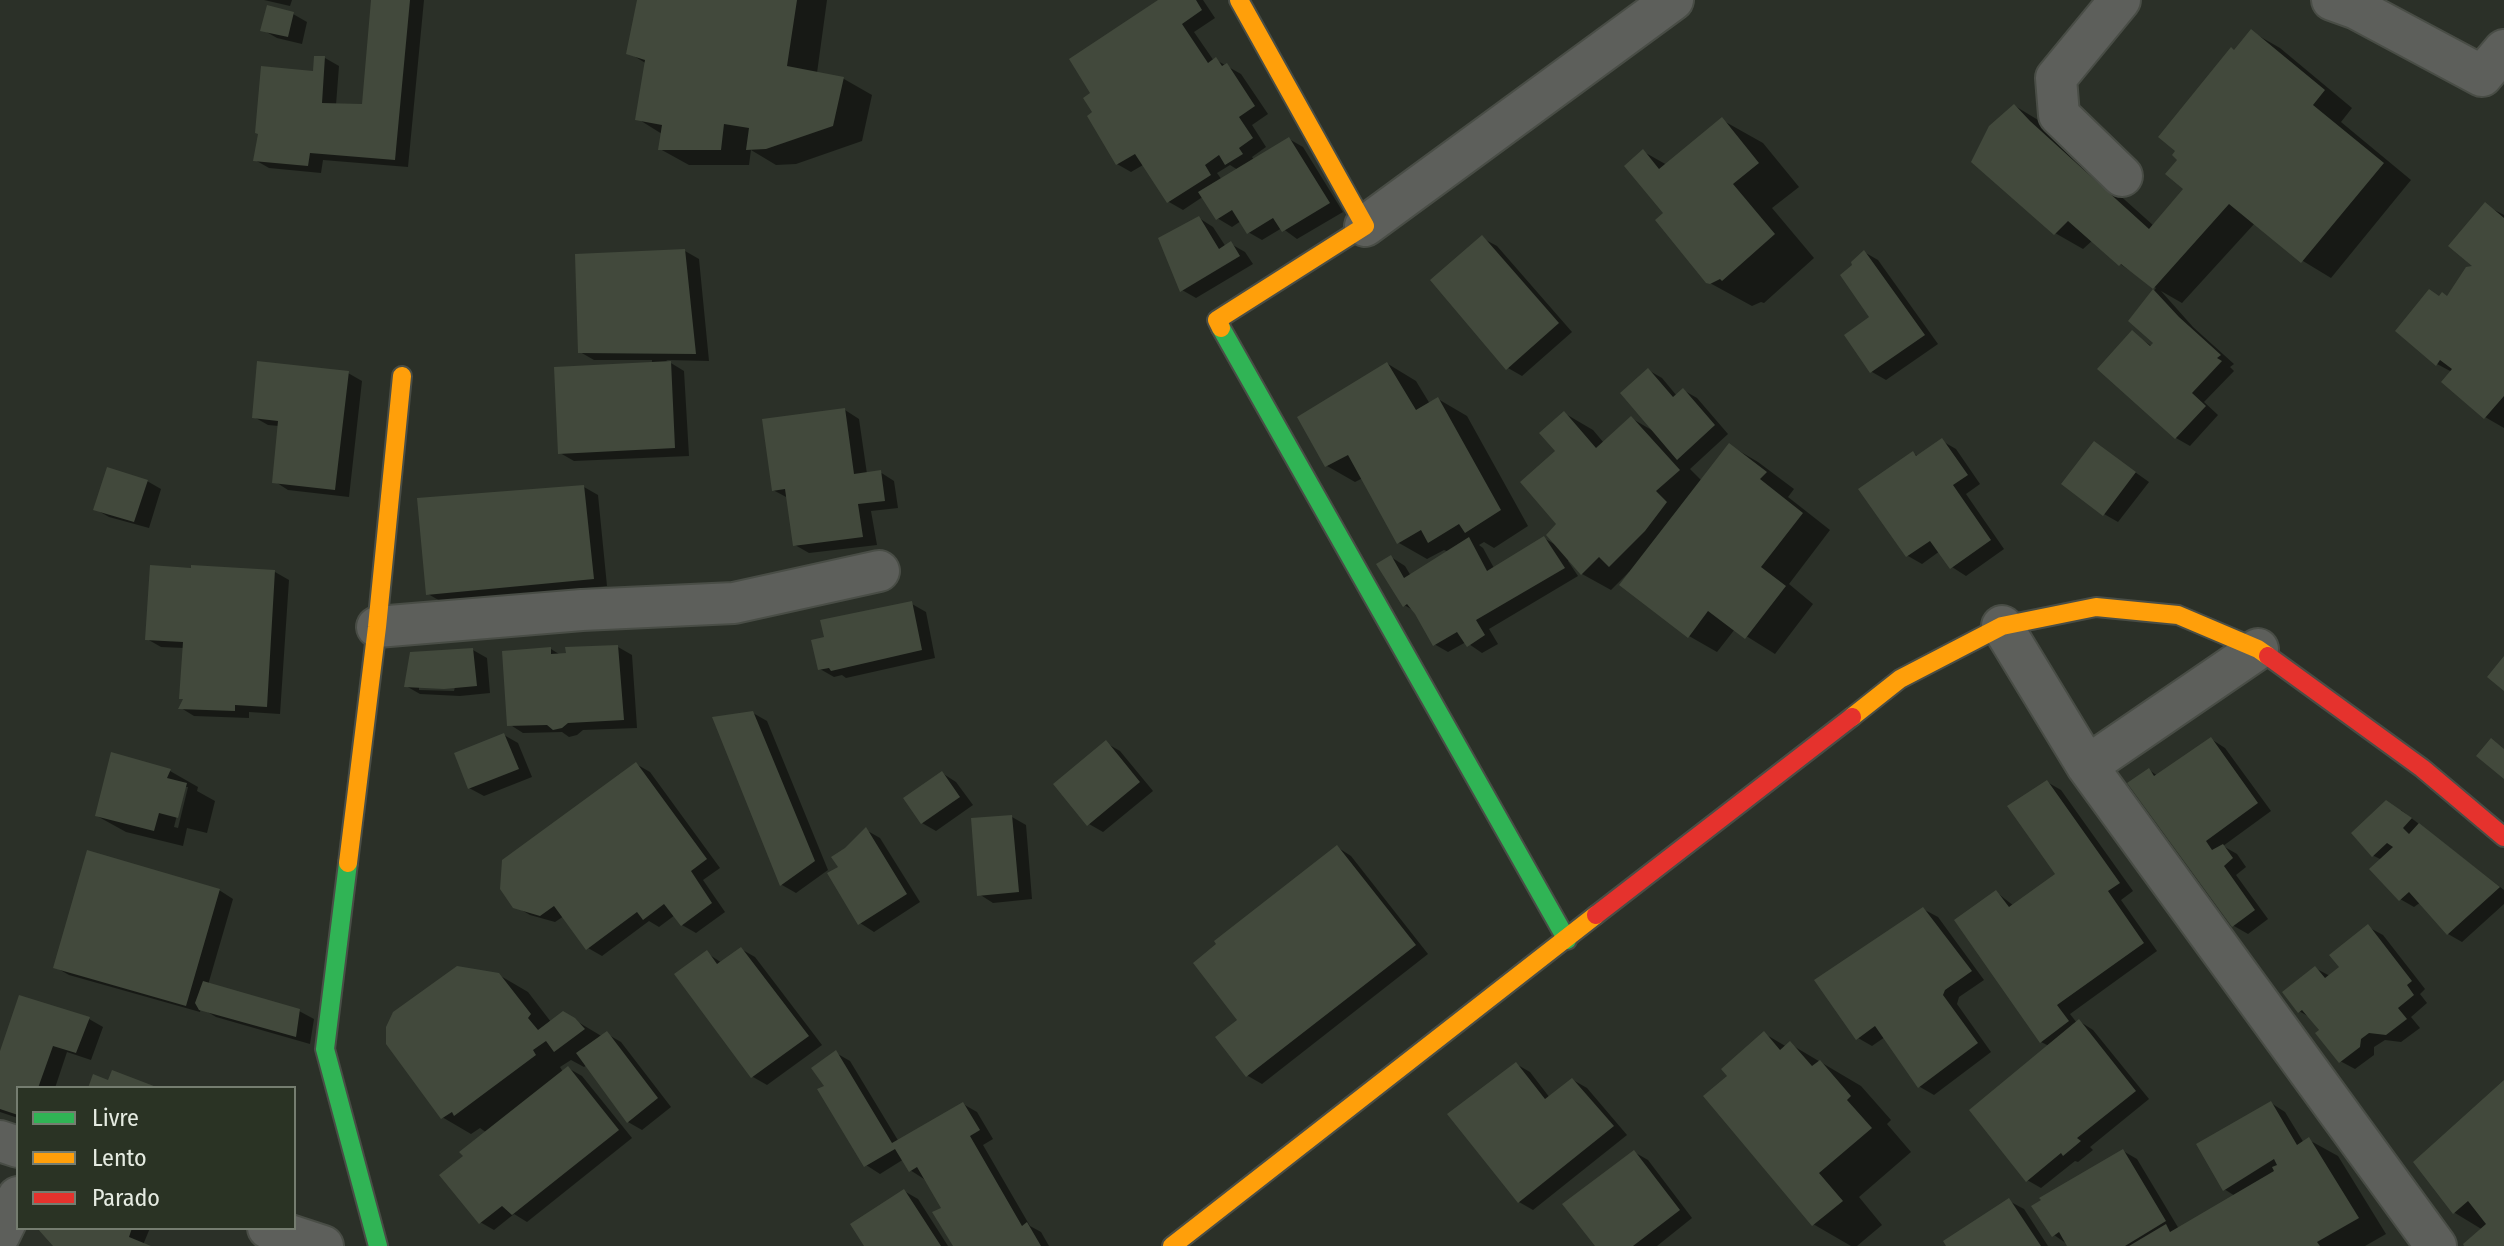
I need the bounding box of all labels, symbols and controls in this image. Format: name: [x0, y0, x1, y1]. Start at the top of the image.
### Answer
legend: [16, 1086, 296, 1230]
text: Livre: [92, 1104, 139, 1132]
text: Lento: [92, 1144, 147, 1172]
text: Parado: [92, 1184, 160, 1212]

